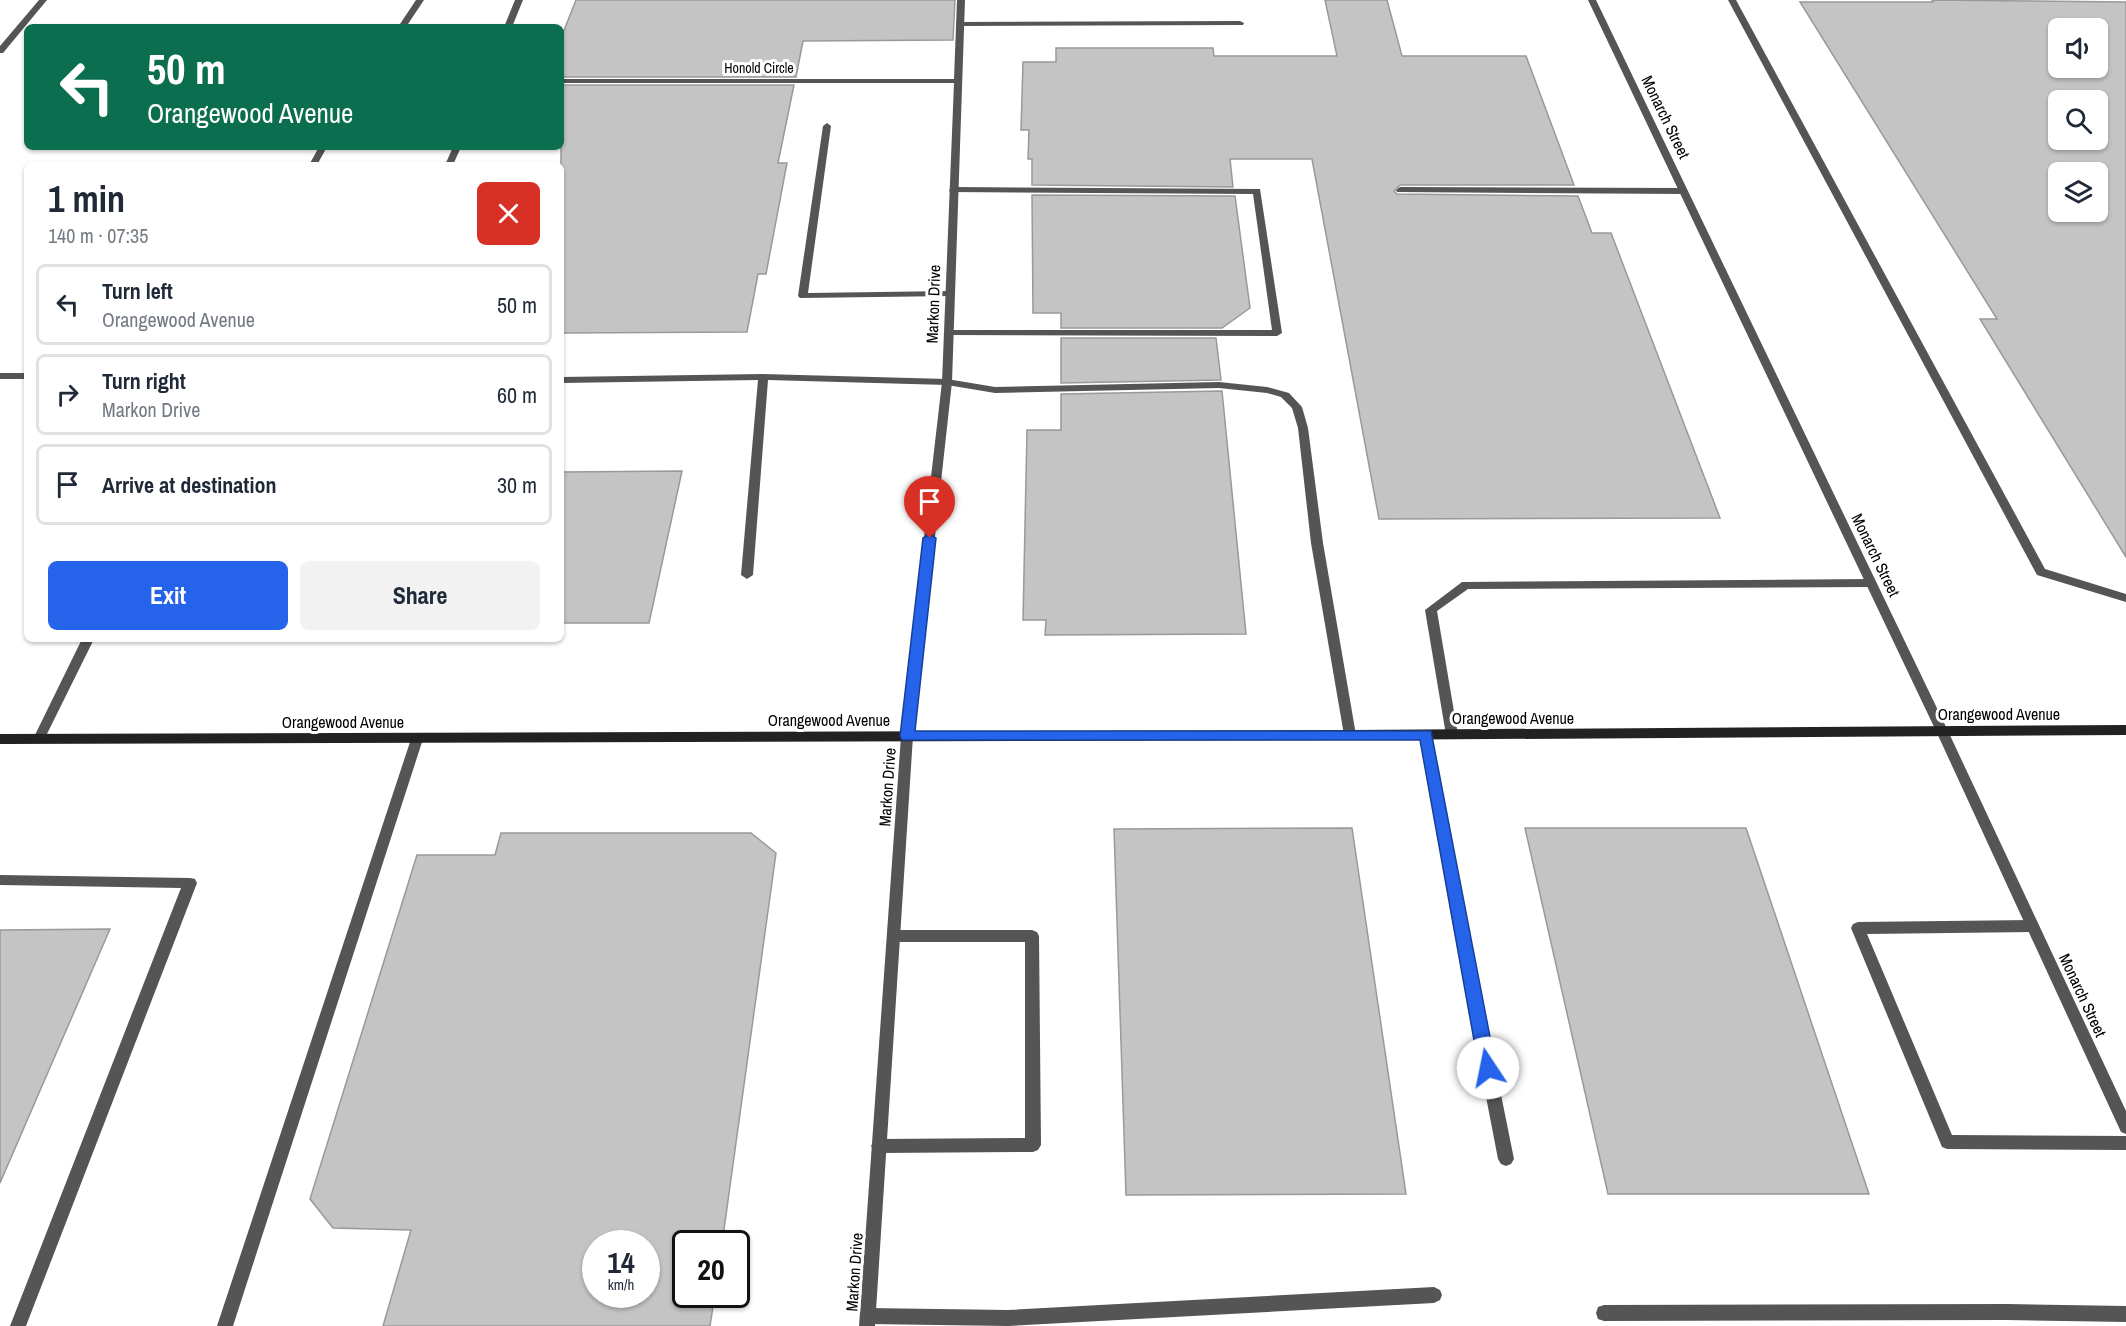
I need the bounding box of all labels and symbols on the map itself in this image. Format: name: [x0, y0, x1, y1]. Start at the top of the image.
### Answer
street label: Honold Circle: [724, 59, 794, 77]
street label: Monarch Street: [1636, 72, 1696, 162]
street label: Markon Drive: [921, 264, 945, 344]
pin: [904, 476, 955, 538]
street label: Monarch Street: [1846, 510, 1906, 600]
street label: Orangewood Avenue: [1938, 703, 2060, 725]
street label: Orangewood Avenue: [1452, 707, 1574, 729]
street label: Orangewood Avenue: [768, 709, 890, 731]
street label: Orangewood Avenue: [282, 711, 404, 733]
street label: Markon Drive: [873, 747, 901, 827]
street label: Monarch Street: [2054, 950, 2112, 1041]
position arrow: [1456, 1036, 1520, 1100]
speed limit sign: 20: [672, 1230, 750, 1308]
street label: Markon Drive: [840, 1232, 868, 1312]

